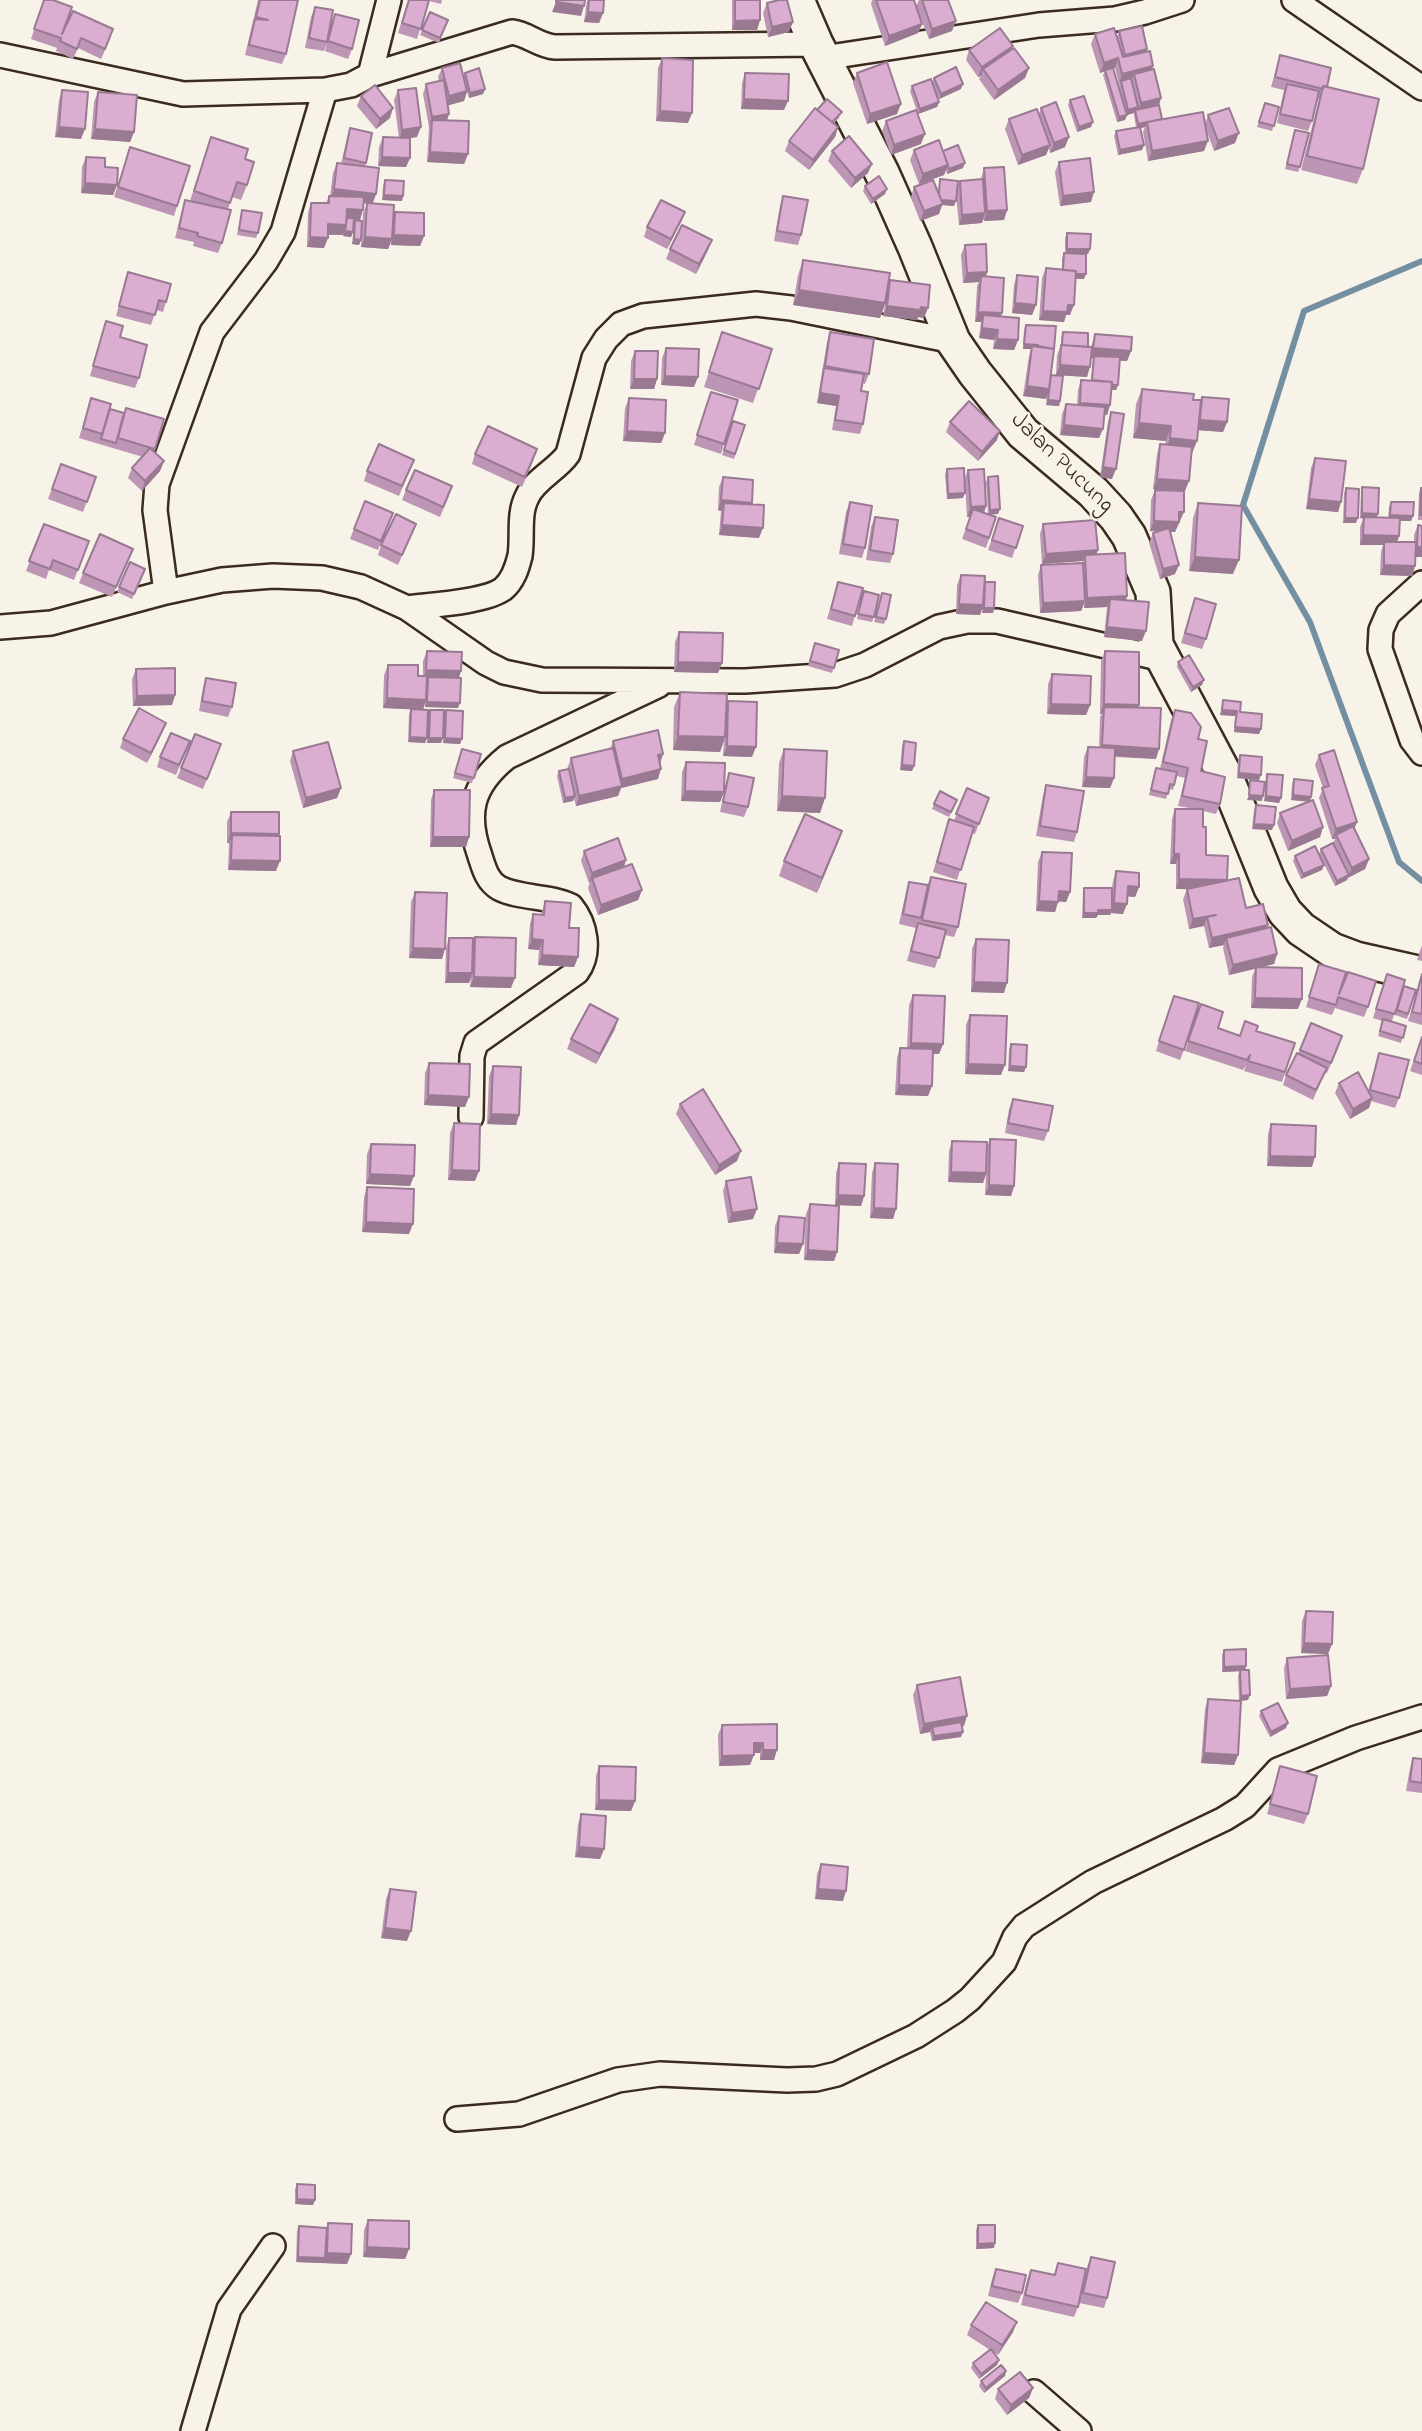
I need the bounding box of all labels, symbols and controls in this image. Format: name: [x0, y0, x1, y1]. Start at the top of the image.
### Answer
street label: Jalan Pucung: [1003, 408, 1119, 520]

